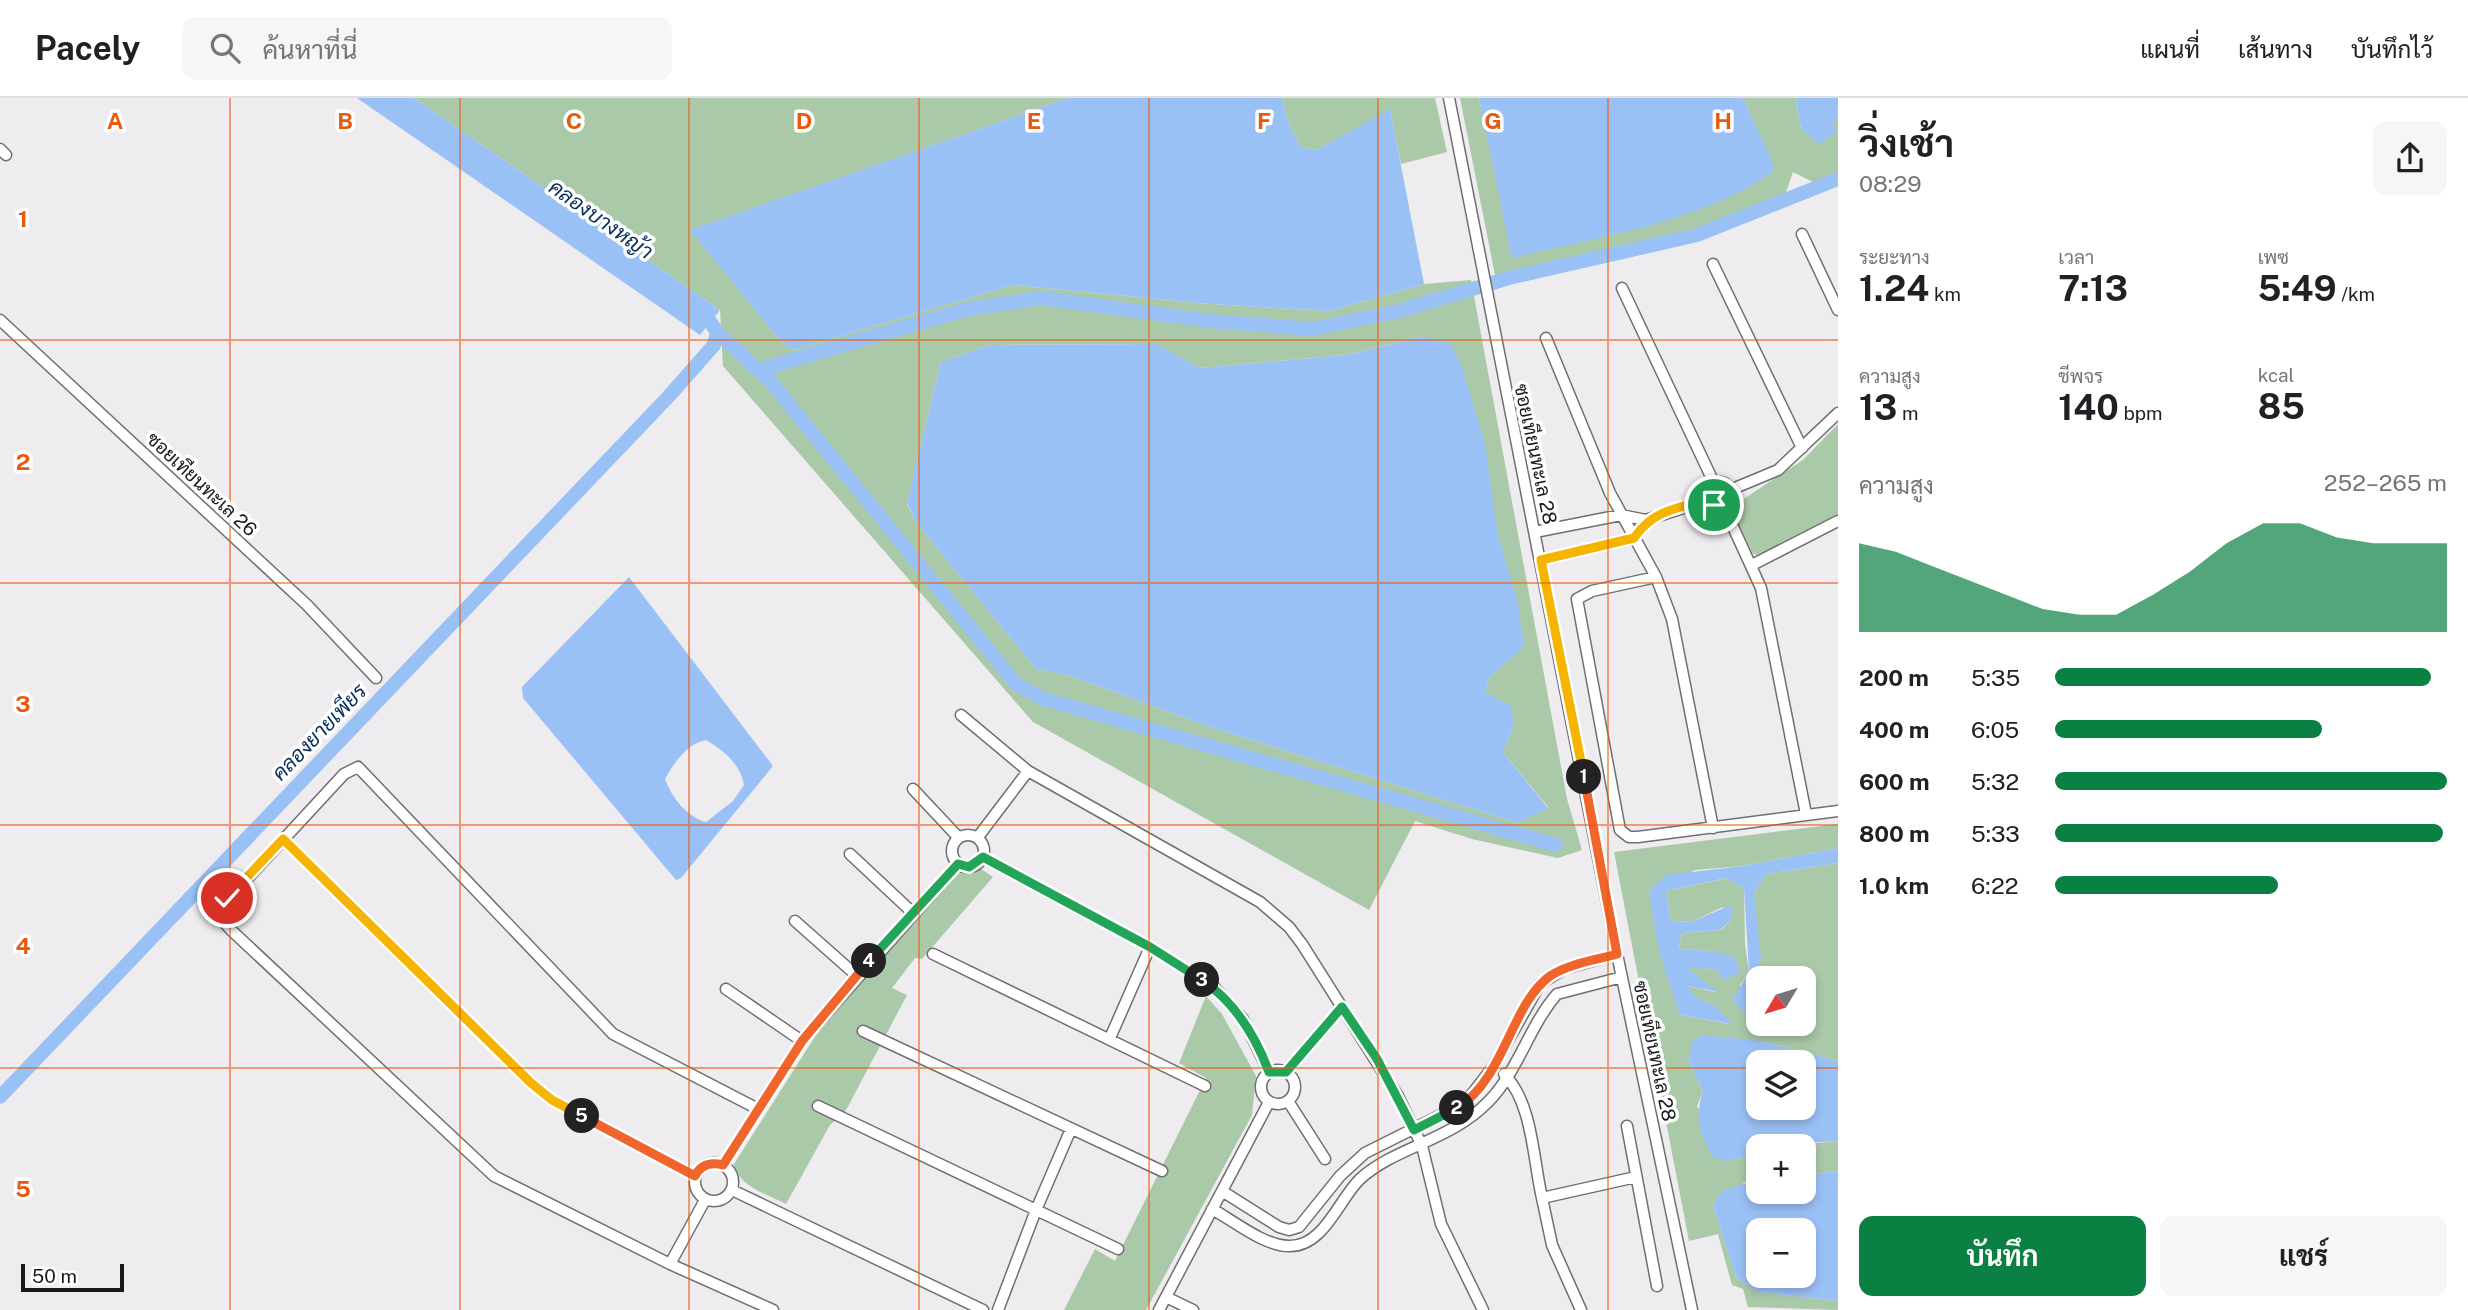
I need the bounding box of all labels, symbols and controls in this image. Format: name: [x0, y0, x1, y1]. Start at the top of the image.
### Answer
search box: [182, 17, 672, 80]
text: Pacely: [35, 29, 140, 67]
icon: search: [206, 29, 244, 67]
text: ค้นหาที่นี่: [262, 34, 357, 65]
text: แผนที่: [2140, 35, 2200, 63]
text: เส้นทาง: [2238, 35, 2313, 63]
text: บันทึกไว้: [2351, 35, 2433, 63]
text: A: [107, 107, 124, 134]
text: B: [337, 107, 353, 134]
text: C: [566, 107, 582, 134]
text: D: [796, 107, 812, 134]
text: E: [1027, 107, 1041, 134]
text: F: [1257, 107, 1271, 134]
text: G: [1484, 107, 1502, 134]
text: H: [1714, 107, 1732, 134]
text: วิ่งเช้า: [1859, 121, 1954, 166]
button: share: [2373, 121, 2447, 195]
text: 08:29: [1859, 170, 1922, 197]
water label: คลองบางหญ้า: [544, 174, 658, 264]
text: 1: [18, 205, 28, 232]
text: ระยะทาง: [1859, 246, 1930, 268]
text: เวลา: [2058, 246, 2094, 268]
text: เพซ: [2258, 246, 2289, 268]
text: 1.24: [1859, 268, 1929, 309]
text: 7:13: [2058, 268, 2128, 309]
text: 5:49: [2258, 268, 2337, 309]
text: km: [1929, 283, 1961, 305]
text: /km: [2337, 283, 2375, 305]
text: kcal: [2258, 364, 2294, 386]
text: ความสูง: [1859, 365, 1921, 387]
text: ชีพจร: [2058, 365, 2103, 387]
street label: ซอยเทียนทะเล 28: [1510, 382, 1563, 526]
text: 85: [2258, 386, 2305, 427]
text: 13: [1859, 387, 1897, 428]
text: 140: [2058, 387, 2119, 428]
text: m: [1897, 402, 1918, 424]
text: bpm: [2119, 402, 2163, 424]
street label: ซอยเทียนทะเล 26: [142, 427, 262, 541]
text: 2: [16, 448, 30, 475]
text: 252–265 m: [2324, 469, 2447, 496]
text: ความสูง: [1859, 472, 1934, 499]
pin: [1684, 475, 1744, 535]
icon: arrive: [1695, 486, 1733, 524]
text: 200 m: [1859, 664, 1929, 691]
text: 5:35: [1971, 664, 2020, 691]
water label: คลองยายเพียร: [267, 678, 372, 786]
text: 3: [15, 690, 31, 717]
text: 400 m: [1859, 716, 1929, 743]
text: 6:05: [1971, 716, 2019, 743]
pin: 1: [1566, 760, 1602, 794]
text: 1: [1579, 765, 1588, 787]
text: 600 m: [1859, 768, 1929, 795]
text: 5:32: [1971, 768, 2019, 795]
text: 800 m: [1859, 820, 1930, 847]
text: 5:33: [1971, 820, 2020, 847]
pin: [197, 868, 257, 928]
text: 1.0 km: [1859, 872, 1929, 899]
text: 6:22: [1971, 872, 2018, 899]
icon: check: [208, 879, 246, 917]
text: 4: [15, 932, 31, 959]
pin: 4: [852, 944, 886, 978]
text: 4: [862, 949, 875, 971]
pin: 3: [1184, 962, 1220, 998]
north arrow: [1746, 966, 1816, 1036]
map controls: [1746, 966, 1816, 1288]
text: 3: [1195, 968, 1208, 990]
street label: ซอยเทียนทะเล 28: [1629, 979, 1682, 1123]
button: layers: [1746, 1050, 1816, 1120]
pin: 2: [1440, 1090, 1474, 1126]
text: 2: [1450, 1096, 1463, 1118]
pin: 5: [564, 1098, 600, 1134]
text: 5: [575, 1104, 588, 1126]
button: +: [1746, 1134, 1816, 1204]
text: 5: [15, 1175, 31, 1202]
button: บันทึก: [1859, 1216, 2146, 1296]
button: แชร์: [2160, 1216, 2447, 1296]
button: −: [1746, 1218, 1816, 1288]
scale bar: [21, 1261, 124, 1293]
text: 50 m: [32, 1265, 77, 1287]

